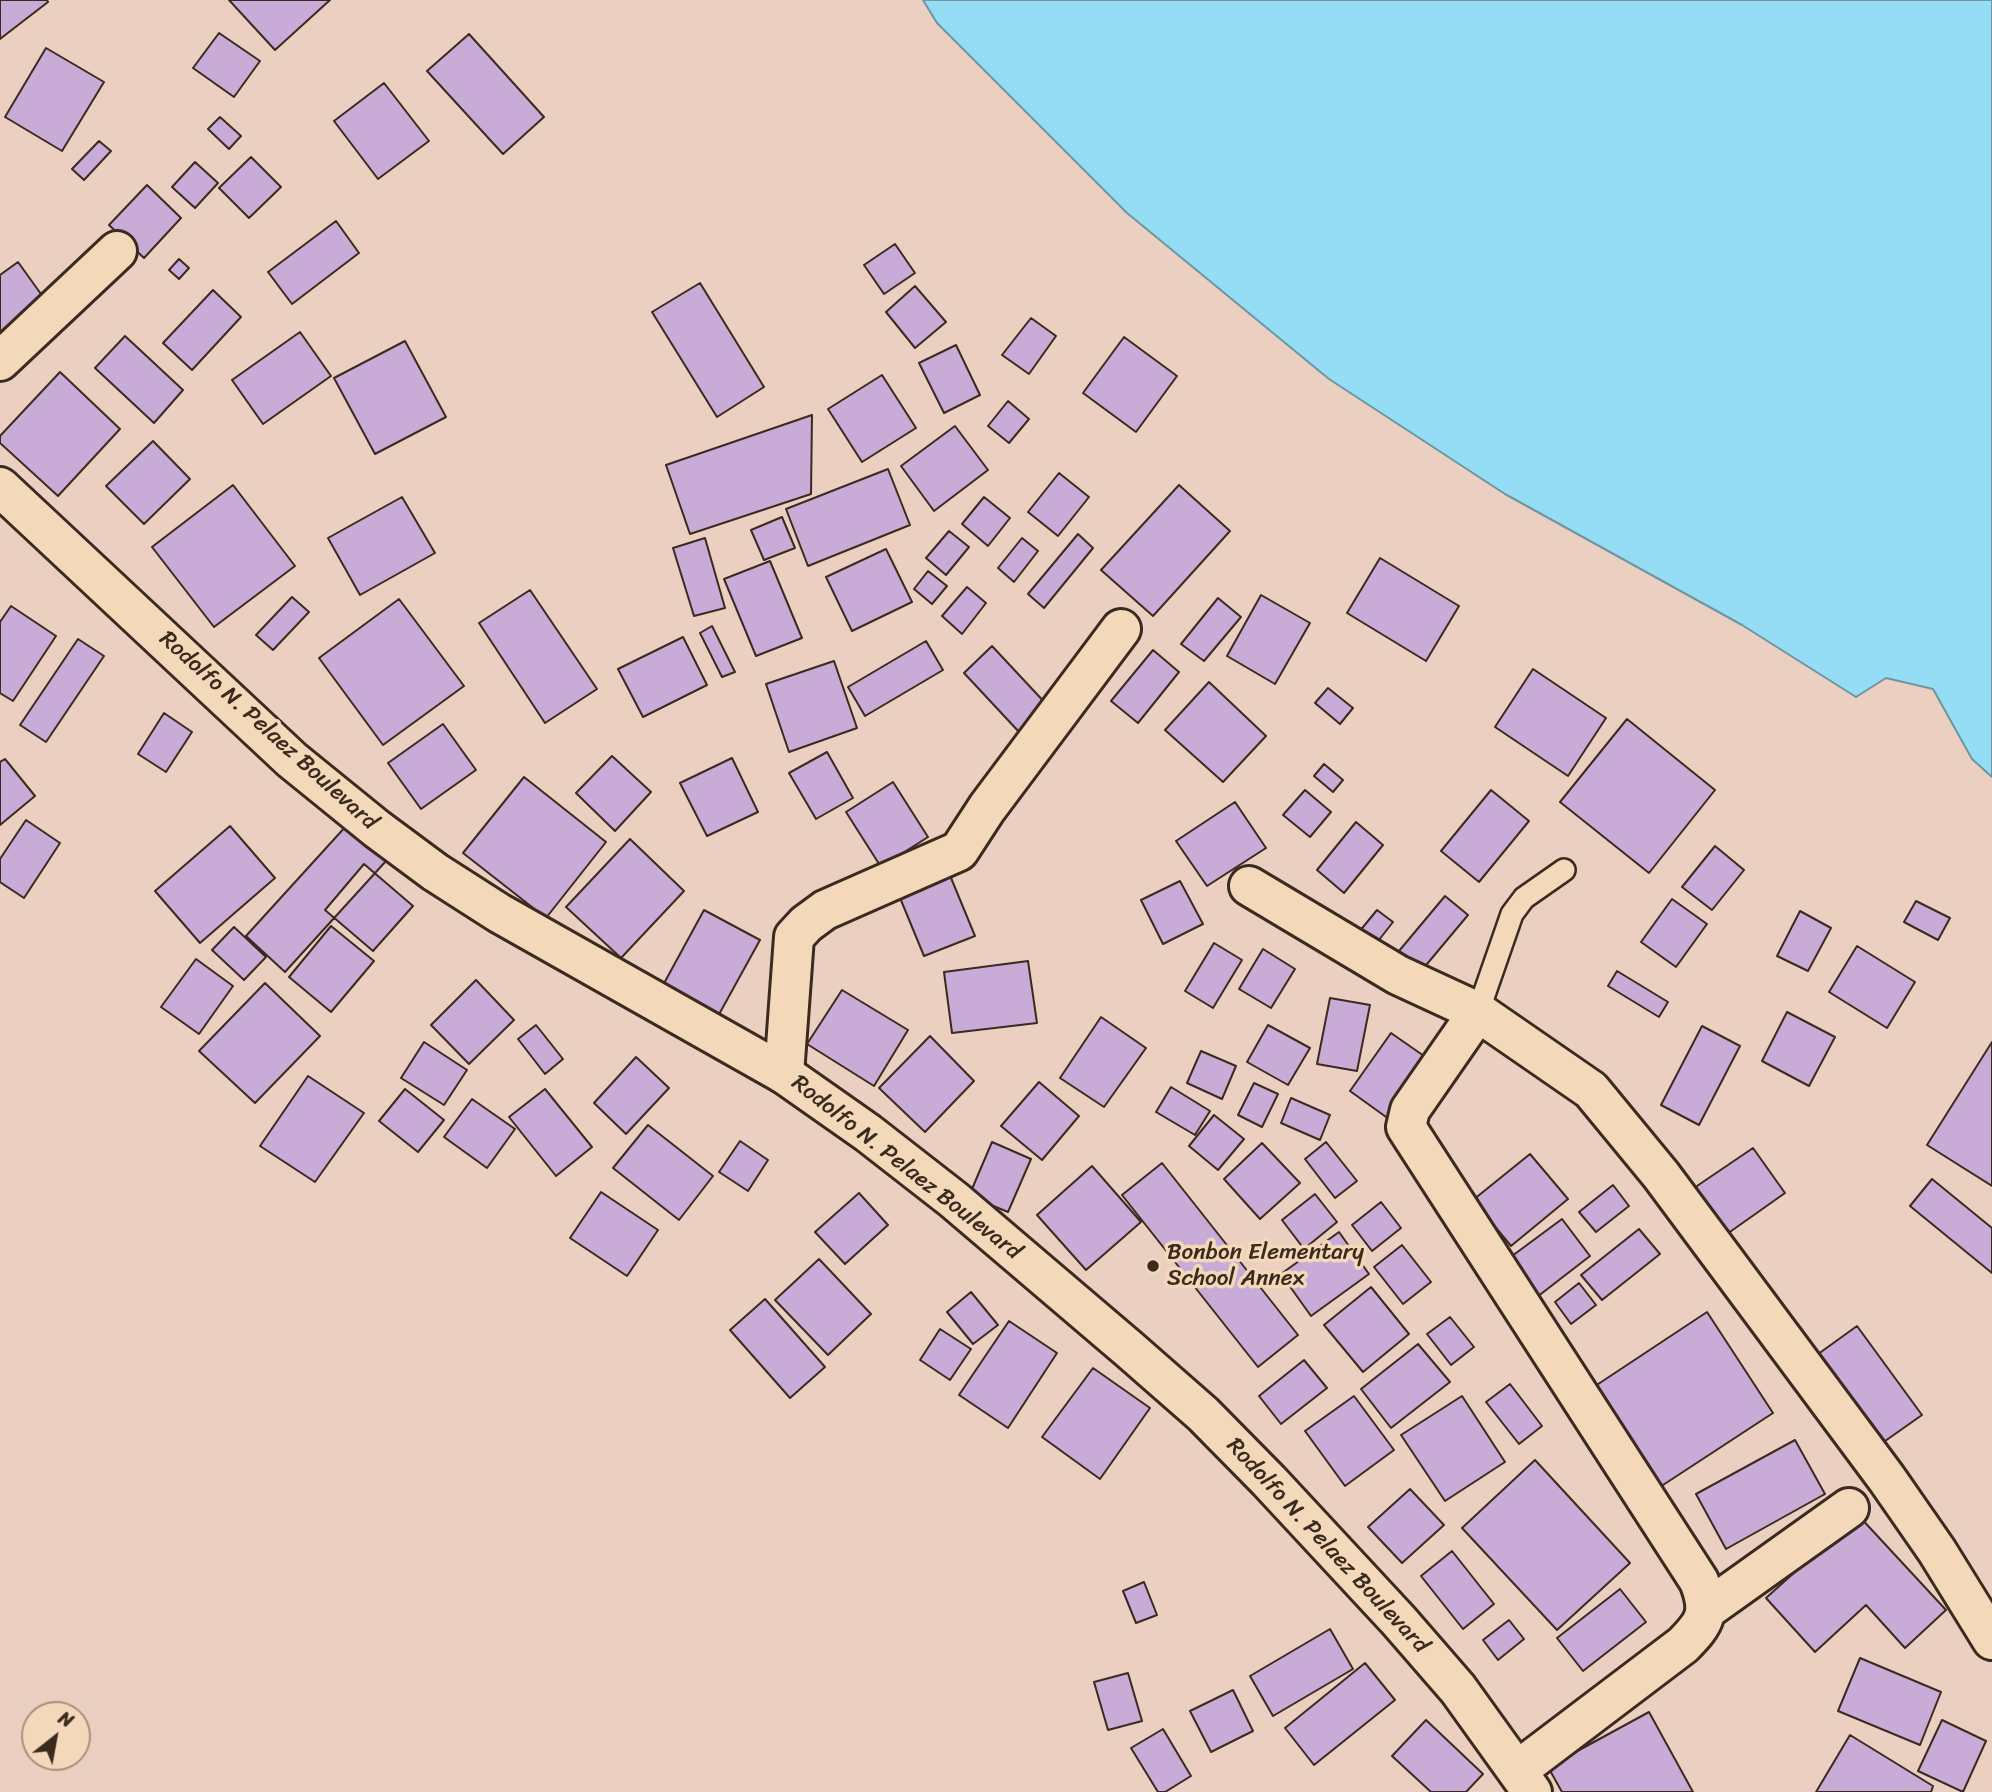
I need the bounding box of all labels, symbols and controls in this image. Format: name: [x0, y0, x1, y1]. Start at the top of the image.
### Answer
street label: Rodolfo N. Pelaez Boulevard: [153, 626, 383, 836]
street label: Rodolfo N. Pelaez Boulevard: [786, 1070, 1026, 1266]
place label: Bonbon Elementary School Annex: [1167, 1239, 1364, 1293]
marker: Bonbon Elementary School Annex: [1145, 1258, 1161, 1274]
street label: Rodolfo N. Pelaez Boulevard: [1220, 1433, 1434, 1659]
north arrow: [21, 1701, 91, 1771]
text: N: [52, 1702, 80, 1737]

